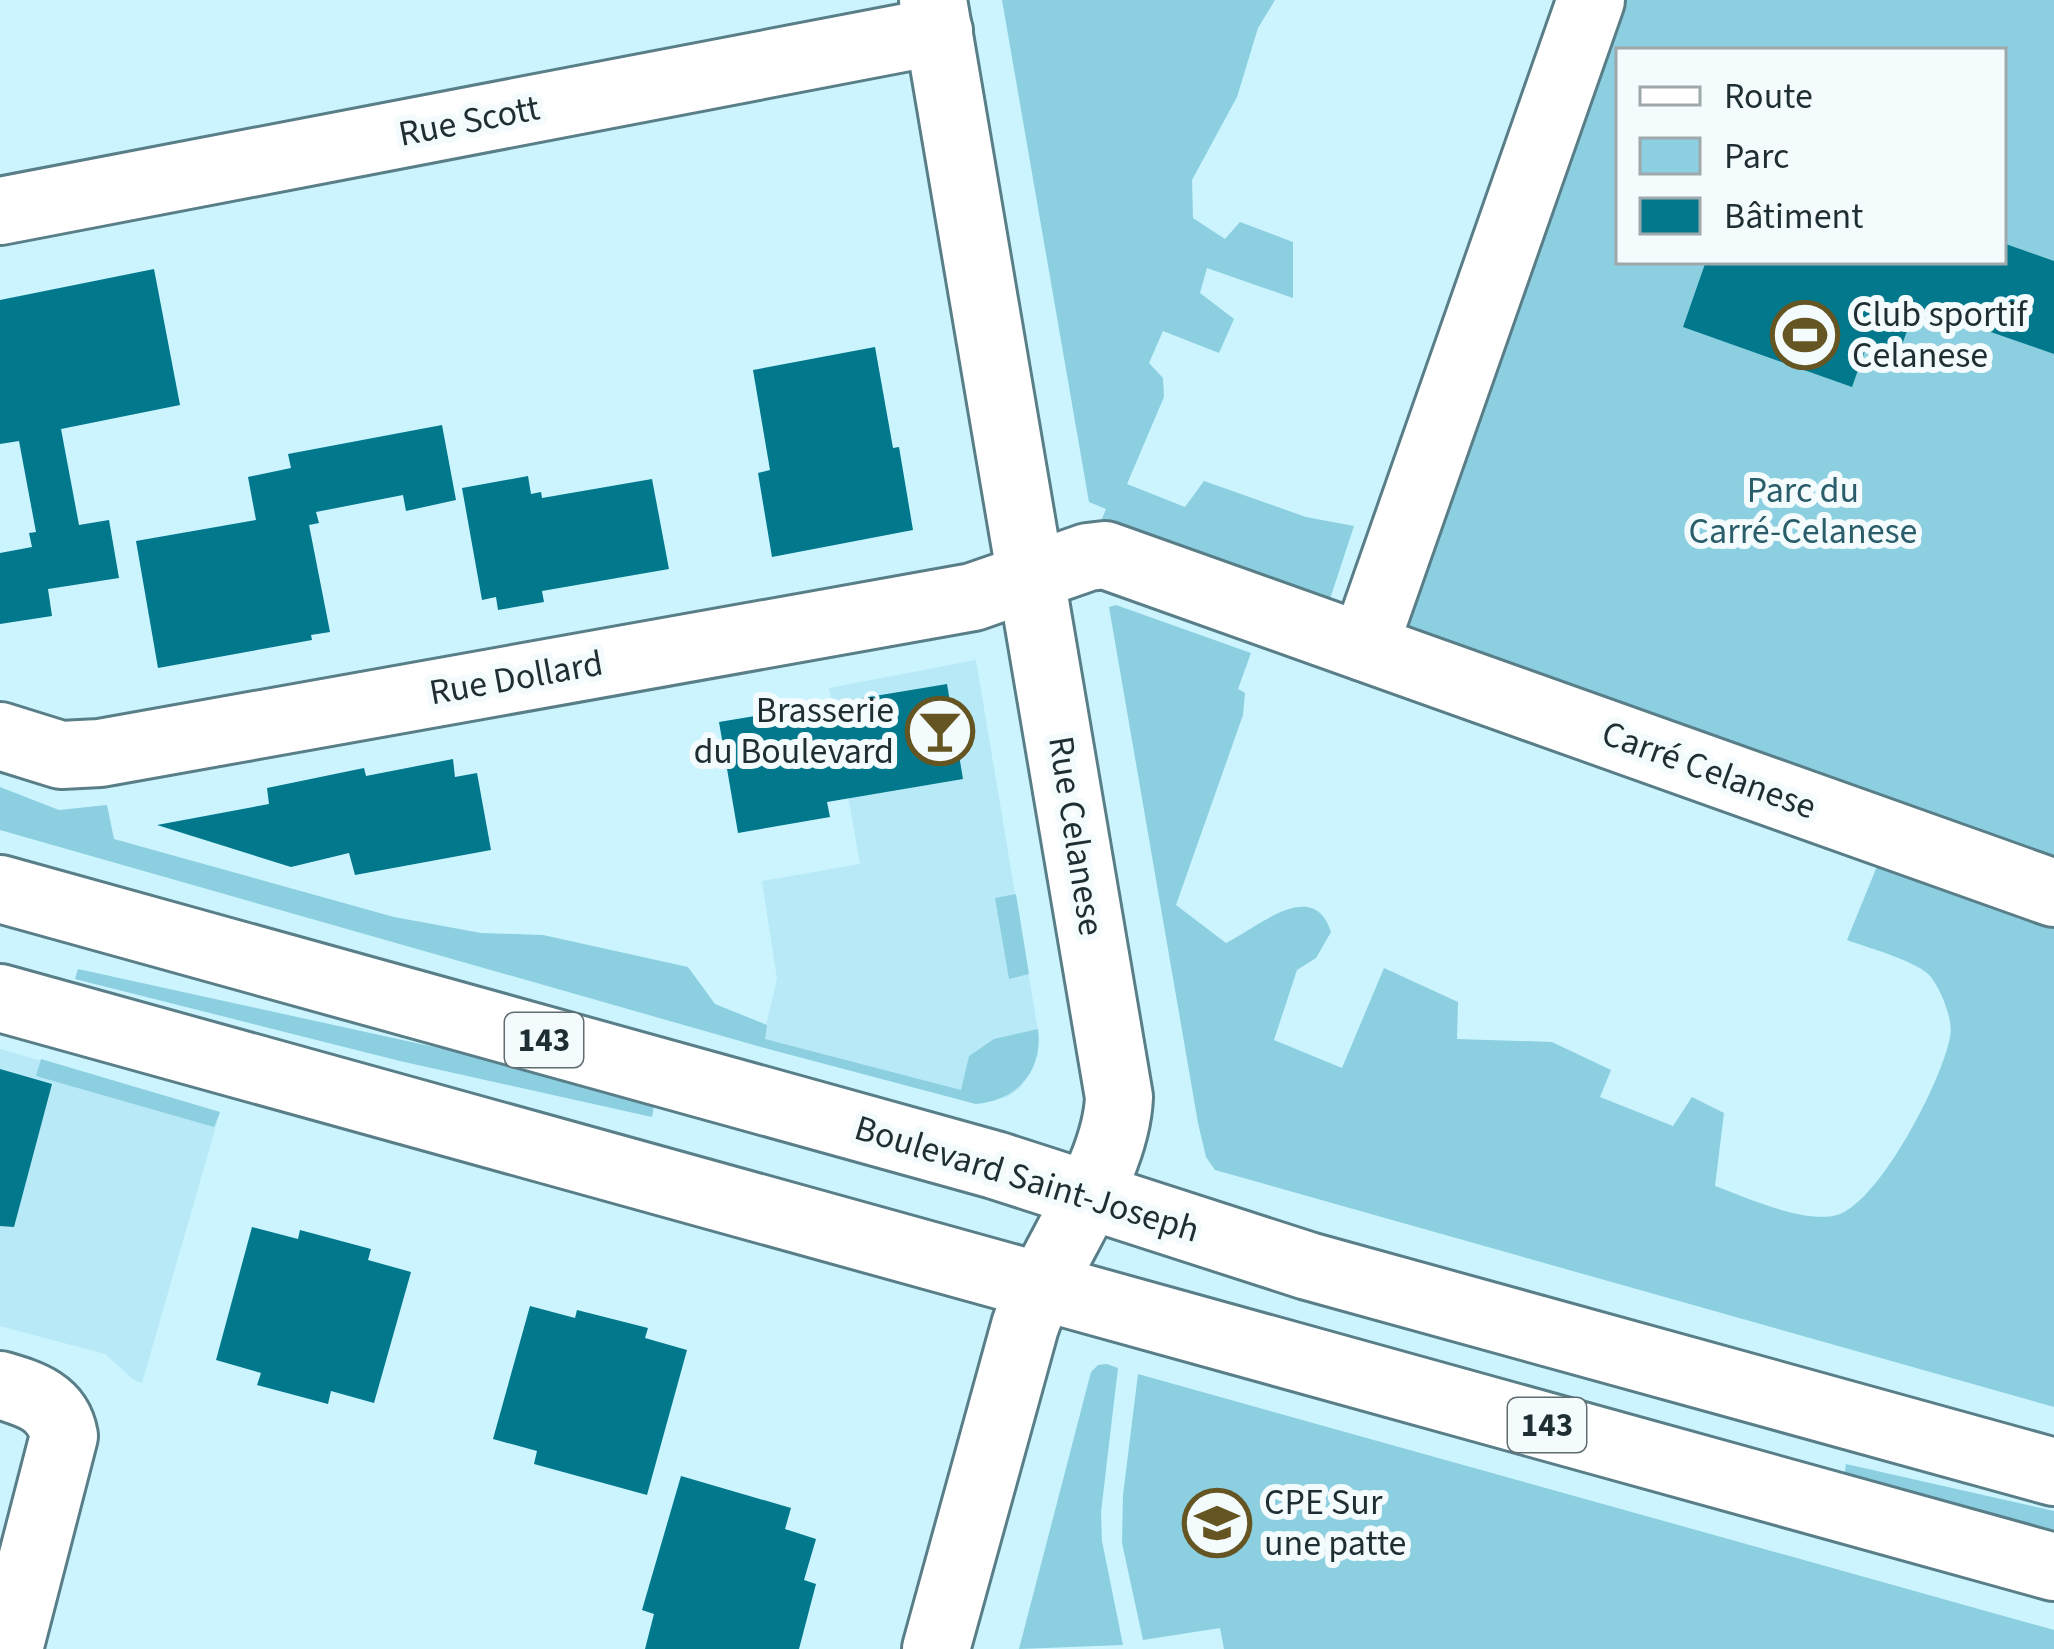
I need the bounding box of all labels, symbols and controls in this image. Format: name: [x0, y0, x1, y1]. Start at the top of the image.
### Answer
legend: [1616, 48, 2006, 264]
text: Route: [1724, 71, 1813, 122]
street label: Rue Scott: [394, 82, 544, 160]
text: Parc: [1724, 131, 1790, 182]
text: Bâtiment: [1724, 191, 1863, 242]
place label: Club sportif Celanese: [1852, 289, 2029, 381]
sports icon: Club sportif Celanese: [1770, 300, 1840, 370]
park label: Parc du Carré-Celanese: [1689, 465, 1917, 557]
street label: Rue Dollard: [425, 638, 607, 718]
place label: Brasserie du Boulevard: [693, 685, 894, 777]
bar icon: Brasserie du Boulevard: [905, 696, 975, 766]
street label: Carré Celanese: [1595, 708, 1823, 832]
street label: Rue Celanese: [1035, 733, 1117, 939]
road number: 143: [505, 1013, 583, 1067]
street label: Boulevard Saint-Joseph: [848, 1102, 1206, 1256]
road number: 143: [1508, 1398, 1586, 1452]
place label: CPE Sur une patte: [1264, 1477, 1406, 1569]
school or university icon: CPE Sur une patte: [1182, 1488, 1252, 1558]

